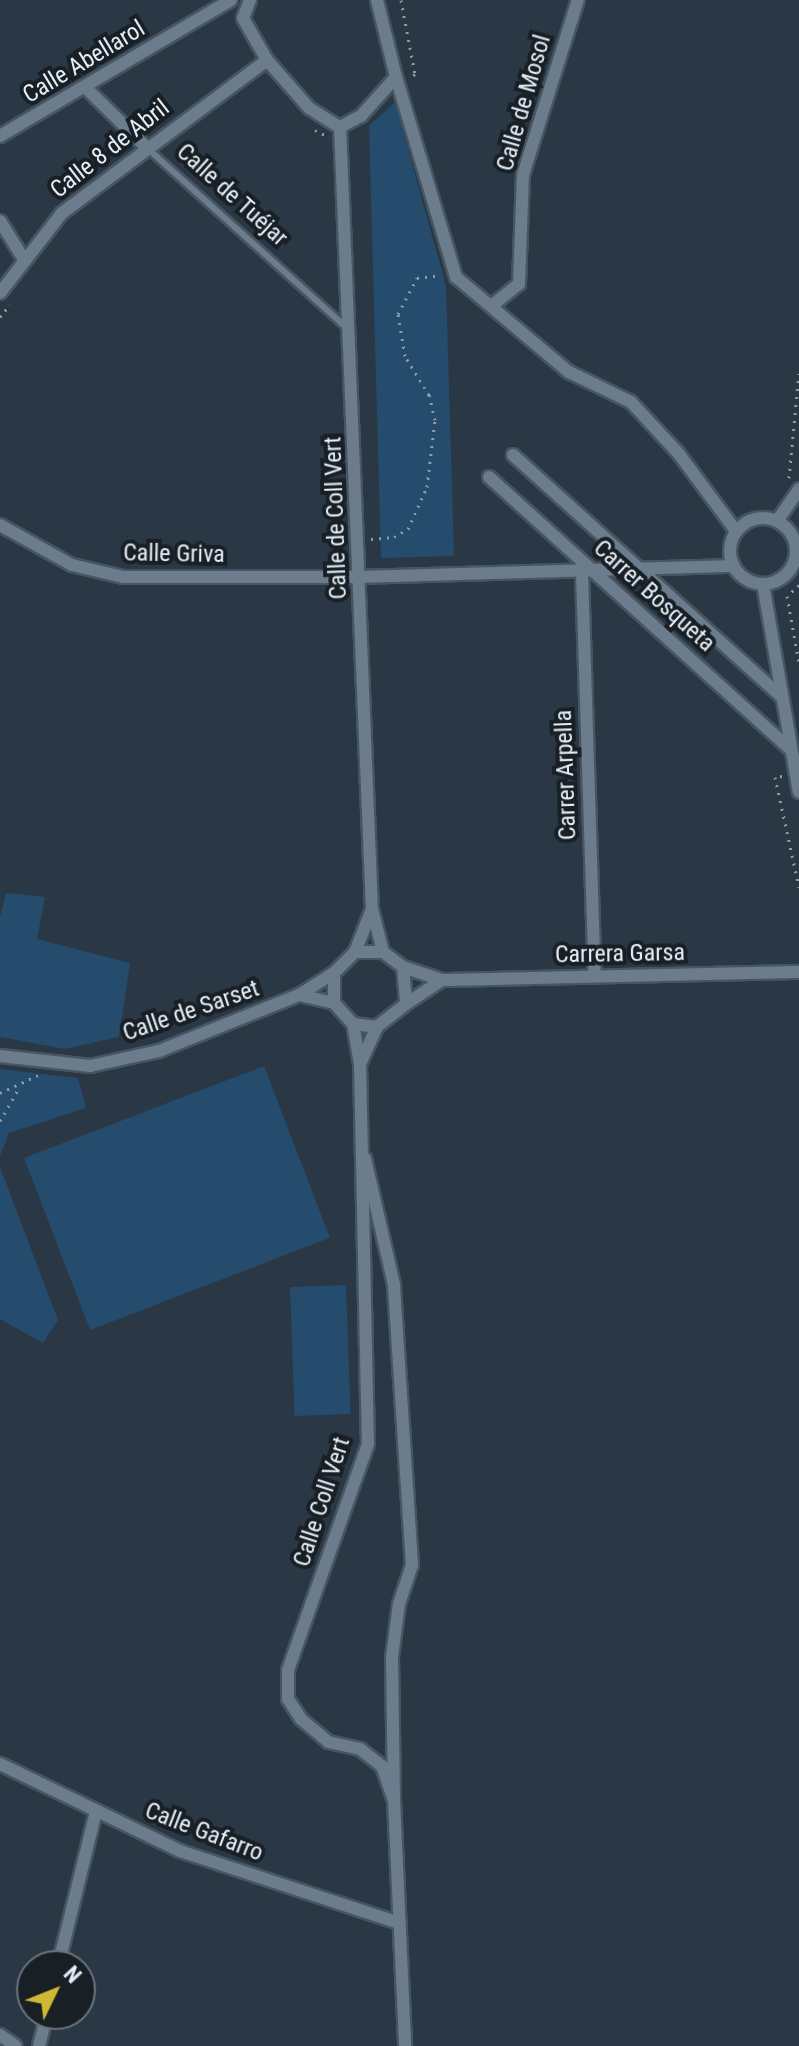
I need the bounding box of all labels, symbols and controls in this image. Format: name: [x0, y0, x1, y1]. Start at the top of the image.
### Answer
street label: Calle Abellarol: [18, 14, 150, 110]
street label: Calle de Mosol: [491, 32, 557, 174]
street label: Calle 8 de Abril: [45, 94, 175, 204]
street label: Calle de Tuéjar: [170, 137, 294, 253]
street label: Calle de Coll Vert: [319, 436, 353, 600]
street label: Carrer Bosqueta: [587, 534, 721, 658]
street label: Calle Griva: [123, 539, 225, 569]
street label: Carrer Arpella: [549, 709, 583, 841]
street label: Carrera Garsa: [555, 938, 685, 970]
street label: Calle de Sarset: [119, 974, 263, 1048]
street label: Calle Coll Vert: [288, 1434, 356, 1570]
street label: Calle Gafarro: [141, 1796, 267, 1868]
north arrow: [16, 1950, 96, 2030]
text: N: [59, 1961, 86, 1988]

